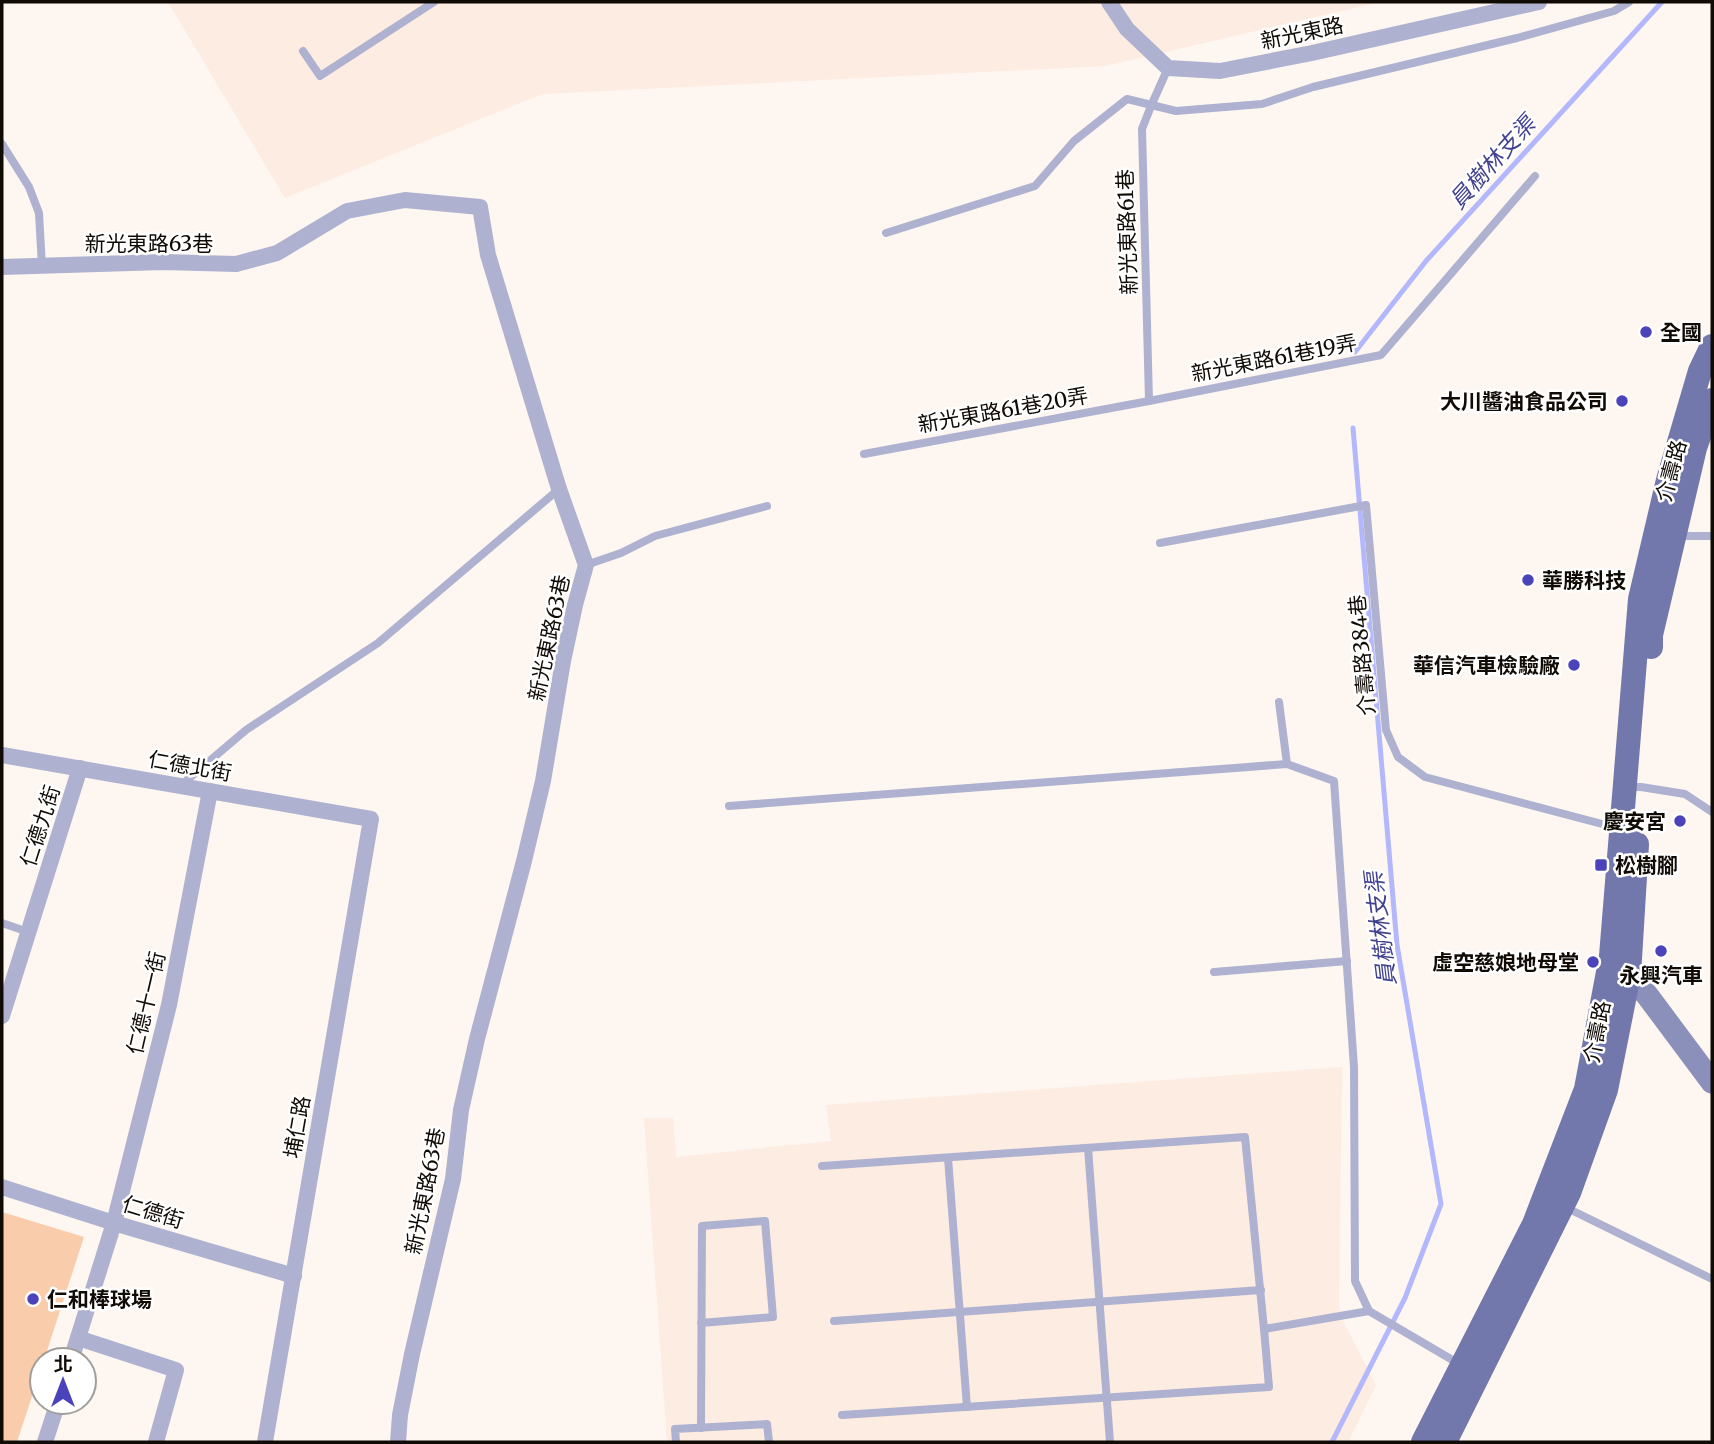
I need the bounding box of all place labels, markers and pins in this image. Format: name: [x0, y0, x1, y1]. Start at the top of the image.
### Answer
place label: 全國: [1660, 319, 1702, 346]
marker: 全國: [1638, 324, 1654, 340]
place label: 大川醬油食品公司: [1440, 388, 1608, 415]
marker: 大川醬油食品公司: [1614, 393, 1630, 409]
place label: 華勝科技: [1542, 567, 1626, 594]
marker: 華勝科技: [1520, 572, 1536, 588]
place label: 華信汽車檢驗廠: [1413, 652, 1560, 679]
marker: 華信汽車檢驗廠: [1566, 657, 1582, 673]
place label: 慶安宮: [1603, 808, 1666, 835]
marker: 慶安宮: [1672, 813, 1688, 829]
place label: 松樹腳: [1615, 852, 1678, 879]
marker: 松樹腳: [1593, 857, 1609, 873]
marker: 永興汽車: [1653, 943, 1669, 959]
place label: 虛空慈娘地母堂: [1432, 949, 1579, 976]
marker: 虛空慈娘地母堂: [1585, 954, 1601, 970]
place label: 永興汽車: [1619, 962, 1703, 989]
place label: 仁和棒球場: [47, 1286, 152, 1313]
marker: 仁和棒球場: [25, 1291, 41, 1307]

